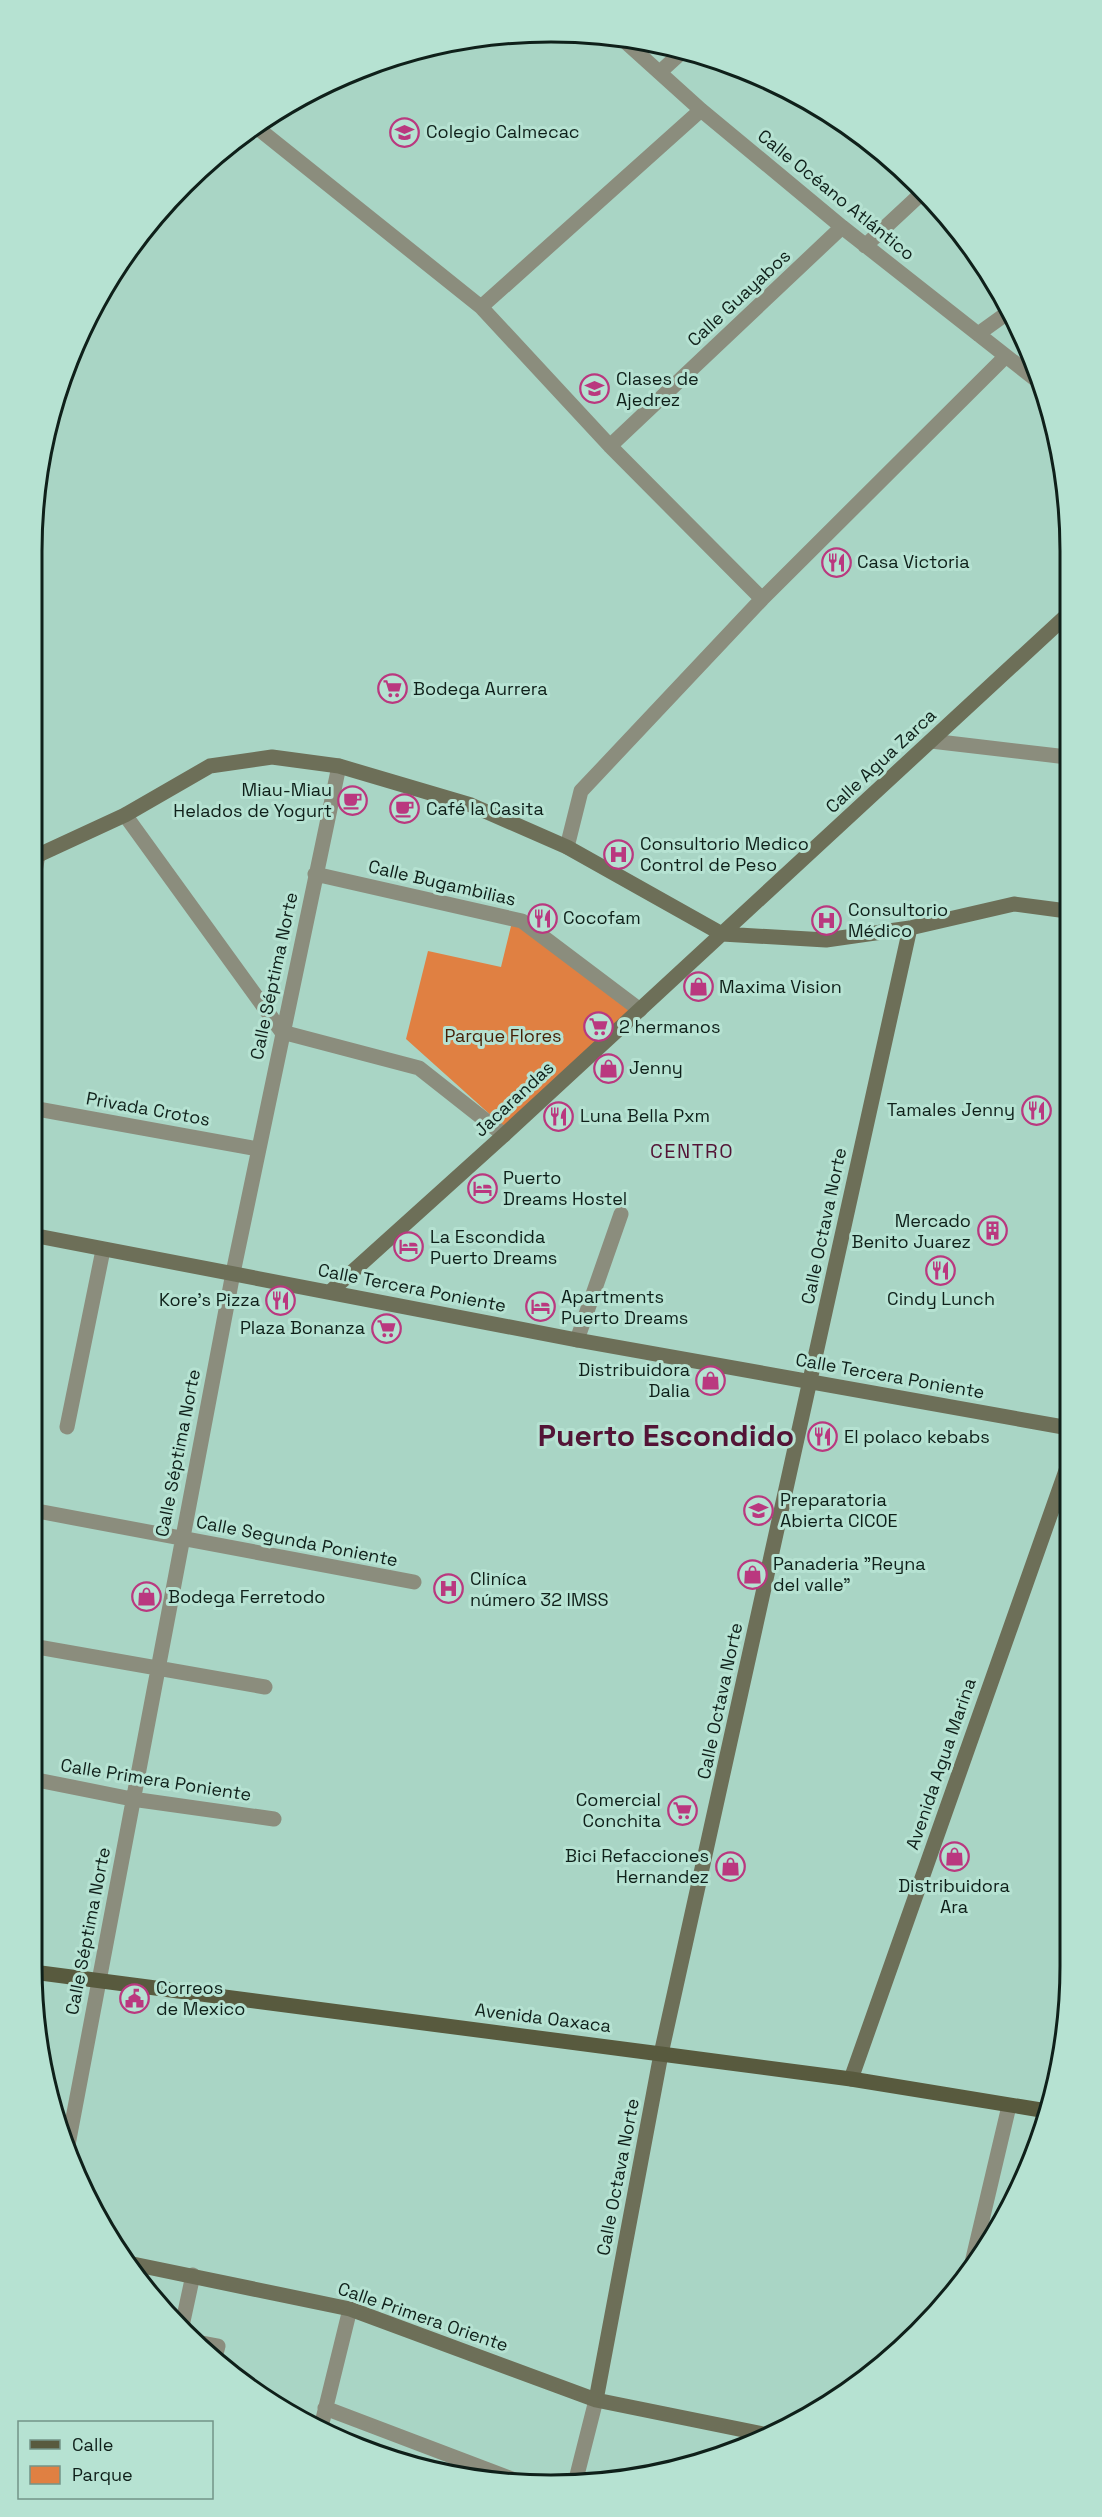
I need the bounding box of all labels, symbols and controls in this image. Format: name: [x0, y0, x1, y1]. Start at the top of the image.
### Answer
school or university icon: Colegio Calmecac: [389, 116, 421, 148]
place label: Colegio Calmecac: [426, 120, 580, 143]
street label: Calle Océano Atlántico: [753, 124, 920, 265]
street label: Calle Guayabos: [682, 244, 795, 351]
place label: Clases de Ajedrez: [616, 367, 699, 411]
school or university icon: Clases de Ajedrez: [579, 373, 611, 405]
restaurant icon: Casa Victoria: [820, 546, 852, 578]
place label: Casa Victoria: [857, 550, 970, 573]
supermarket icon: Bodega Aurrera: [376, 673, 408, 705]
place label: Bodega Aurrera: [413, 677, 548, 700]
street label: Calle Agua Zarca: [821, 703, 941, 818]
place label: Miau-Miau Helados de Yogurt: [173, 778, 332, 822]
cafe icon: Miau-Miau Helados de Yogurt: [337, 784, 369, 816]
cafe icon: Café la Casita: [389, 793, 421, 825]
place label: Café la Casita: [426, 797, 544, 820]
place label: Consultorio Medico Control de Peso: [640, 832, 809, 876]
hospital icon: Consultorio Medico Control de Peso: [603, 838, 635, 870]
street label: Calle Bugambilias: [366, 854, 518, 911]
street label: Calle Séptima Norte: [245, 890, 302, 1062]
place label: Consultorio Médico: [848, 898, 948, 942]
restaurant icon: Cocofam: [526, 902, 558, 934]
hospital icon: Consultorio Médico: [811, 904, 843, 936]
place label: Cocofam: [563, 906, 641, 929]
shop icon: Maxima Vision: [682, 971, 714, 1003]
place label: Maxima Vision: [719, 975, 842, 998]
supermarket icon: 2 hermanos: [582, 1011, 614, 1043]
place label: 2 hermanos: [619, 1015, 720, 1038]
park label: Parque Flores: [444, 1024, 562, 1047]
shop icon: Jenny: [592, 1052, 624, 1084]
street label: Jacarandas: [469, 1056, 558, 1141]
place label: Jenny: [629, 1056, 683, 1079]
street label: Privada Crotos: [84, 1086, 212, 1131]
restaurant icon: Tamales Jenny: [1020, 1094, 1052, 1126]
place label: Tamales Jenny: [887, 1098, 1015, 1121]
restaurant icon: Luna Bella Pxm: [543, 1100, 575, 1132]
place label: Luna Bella Pxm: [580, 1104, 710, 1127]
district label: CENTRO: [650, 1138, 734, 1164]
street label: Calle Octava Norte: [796, 1146, 851, 1306]
place label: Puerto Dreams Hostel: [503, 1166, 627, 1210]
hotel icon: Puerto Dreams Hostel: [466, 1172, 498, 1204]
place label: Mercado Benito Juarez: [852, 1209, 971, 1253]
building icon: Mercado Benito Juarez: [976, 1215, 1008, 1247]
place label: La Escondida Puerto Dreams: [430, 1225, 557, 1269]
hotel icon: La Escondida Puerto Dreams: [393, 1231, 425, 1263]
restaurant icon: Cindy Lunch: [925, 1254, 957, 1286]
street label: Calle Tercera Poniente: [316, 1258, 508, 1317]
restaurant icon: Kore’s Pizza: [265, 1284, 297, 1316]
place label: Apartments Puerto Dreams: [561, 1285, 688, 1329]
place label: Cindy Lunch: [887, 1287, 995, 1310]
place label: Kore’s Pizza: [159, 1288, 260, 1311]
hotel icon: Apartments Puerto Dreams: [524, 1291, 556, 1323]
supermarket icon: Plaza Bonanza: [370, 1312, 402, 1344]
place label: Plaza Bonanza: [240, 1316, 365, 1339]
street label: Calle Tercera Poniente: [794, 1348, 986, 1403]
place label: Distribuidora Dalia: [578, 1358, 690, 1402]
shop icon: Distribuidora Dalia: [695, 1364, 727, 1396]
street label: Calle Séptima Norte: [150, 1367, 205, 1539]
district label: Puerto Escondido: [538, 1416, 794, 1455]
restaurant icon: El polaco kebabs: [807, 1421, 839, 1453]
place label: El polaco kebabs: [844, 1425, 990, 1448]
place label: Preparatoria Abierta CICOE: [780, 1488, 898, 1532]
school or university icon: Preparatoria Abierta CICOE: [743, 1494, 775, 1526]
street label: Calle Segunda Poniente: [194, 1510, 400, 1571]
place label: Panaderia "Reyna del valle": [773, 1552, 926, 1596]
shop icon: Panaderia "Reyna del valle": [736, 1558, 768, 1590]
place label: Cliníca número 32 IMSS: [470, 1567, 609, 1611]
hospital icon: Cliníca número 32 IMSS: [433, 1573, 465, 1605]
shop icon: Bodega Ferretodo: [131, 1581, 163, 1613]
place label: Bodega Ferretodo: [168, 1585, 325, 1608]
street label: Calle Octava Norte: [692, 1621, 747, 1781]
street label: Avenida Agua Marina: [900, 1675, 981, 1853]
street label: Calle Primera Poniente: [59, 1753, 253, 1806]
place label: Comercial Conchita: [576, 1788, 661, 1832]
supermarket icon: Comercial Conchita: [666, 1794, 698, 1826]
shop icon: Distribuidora Ara: [938, 1841, 970, 1873]
place label: Bici Refacciones Hernandez: [565, 1844, 709, 1888]
street label: Calle Séptima Norte: [60, 1845, 115, 2017]
shop icon: Bici Refacciones Hernandez: [714, 1850, 746, 1882]
place label: Distribuidora Ara: [898, 1874, 1010, 1918]
place label: Correos de Mexico: [156, 1976, 245, 2020]
public building icon: Correos de Mexico: [119, 1982, 151, 2014]
street label: Avenida Oaxaca: [474, 1998, 612, 2037]
street label: Calle Octava Norte: [591, 2096, 644, 2257]
street label: Calle Primera Oriente: [335, 2277, 511, 2357]
legend: [18, 2421, 213, 2499]
text: Calle: [72, 2433, 113, 2456]
text: Parque: [72, 2463, 133, 2486]

